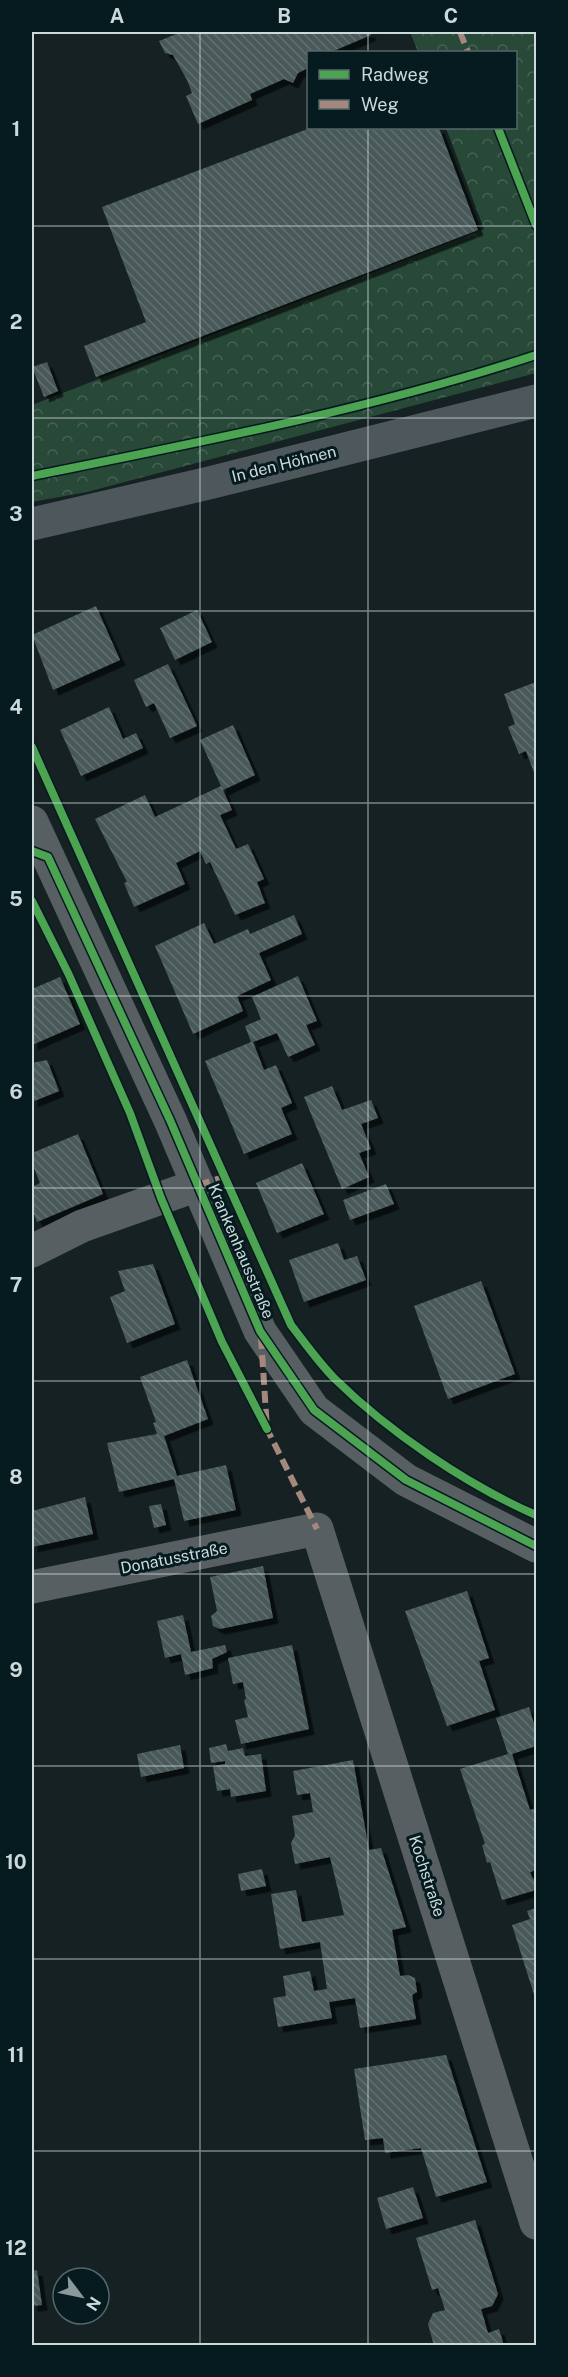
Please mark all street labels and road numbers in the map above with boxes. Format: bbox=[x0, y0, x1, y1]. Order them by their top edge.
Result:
street label: In den Höhnen bbox=[230, 442, 338, 486]
street label: Krankenhausstraße bbox=[204, 1181, 278, 1321]
street label: Donatusstraße bbox=[119, 1538, 229, 1578]
street label: Kochstraße bbox=[405, 1833, 449, 1919]

